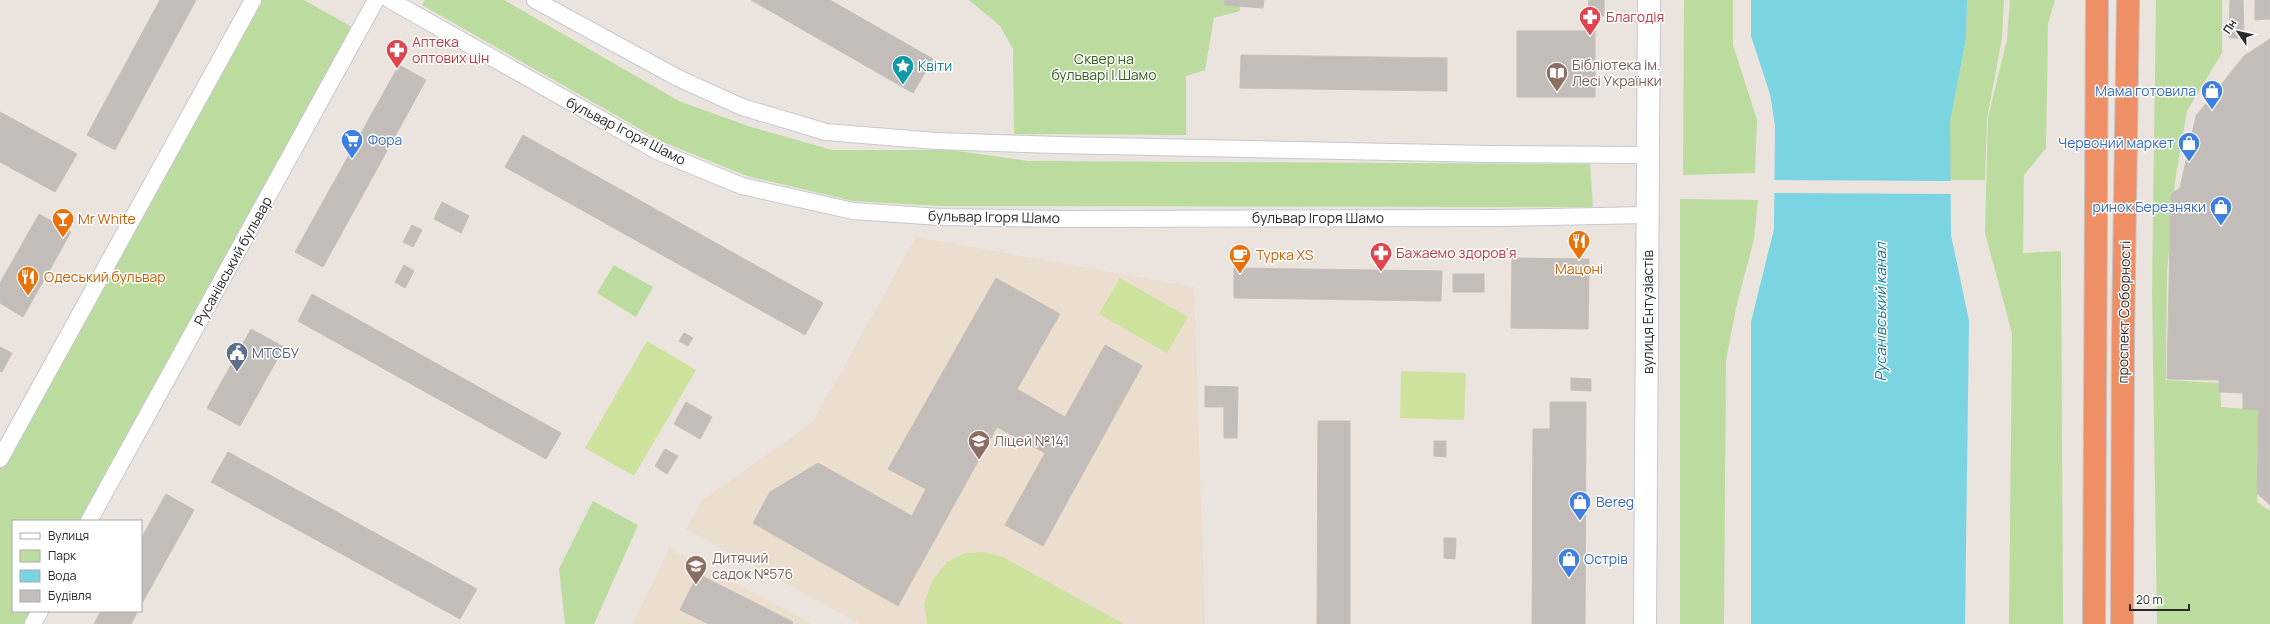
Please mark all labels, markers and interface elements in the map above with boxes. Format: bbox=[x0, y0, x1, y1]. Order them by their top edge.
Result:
pharmacy icon: Благодія bbox=[1577, 4, 1603, 37]
place label: Благодія bbox=[1606, 7, 1664, 26]
north arrow bbox=[2218, 12, 2258, 52]
text: Пн bbox=[2219, 16, 2240, 36]
place label: Аптека оптових цін bbox=[412, 32, 489, 67]
pharmacy icon: Аптека оптових цін bbox=[384, 37, 410, 70]
park label: Сквер на бульварі І.Шамо bbox=[1051, 49, 1157, 84]
place icon: Квіти bbox=[890, 53, 916, 86]
place label: Бібліотека ім. Лесі Українки bbox=[1572, 55, 1662, 90]
place label: Квіти bbox=[918, 56, 952, 75]
library icon: Бібліотека ім. Лесі Українки bbox=[1544, 60, 1570, 93]
shop icon: Мама готовила bbox=[2199, 78, 2225, 111]
place label: Мама готовила bbox=[2095, 81, 2196, 100]
street label: бульвар Ігоря Шамо bbox=[563, 92, 689, 169]
supermarket icon: Фора bbox=[339, 127, 365, 160]
place label: Фора bbox=[368, 130, 402, 149]
shop icon: Червоний маркет bbox=[2176, 130, 2202, 163]
place label: Червоний маркет bbox=[2058, 133, 2174, 152]
street label: Русанівський бульвар bbox=[189, 193, 276, 329]
shop icon: ринок Березняки bbox=[2208, 194, 2234, 227]
place label: ринок Березняки bbox=[2093, 197, 2206, 216]
bar icon: Mr White bbox=[50, 206, 76, 239]
street label: бульвар Ігоря Шамо bbox=[928, 206, 1060, 227]
street label: бульвар Ігоря Шамо bbox=[1252, 208, 1384, 227]
place label: Mr White bbox=[78, 209, 136, 228]
restaurant icon: Мацоні bbox=[1566, 228, 1592, 261]
pharmacy icon: Бажаемо здоров'я bbox=[1368, 240, 1394, 273]
street label: проспект Соборності bbox=[2113, 240, 2134, 384]
water label: Русанівський канал bbox=[1870, 241, 1891, 382]
cafe icon: Турка XS bbox=[1227, 242, 1253, 275]
place label: Бажаемо здоров'я bbox=[1396, 243, 1516, 262]
place label: Турка XS bbox=[1256, 245, 1314, 264]
street label: вулиця Ентузіастів bbox=[1638, 249, 1657, 374]
place label: Мацоні bbox=[1555, 259, 1603, 278]
restaurant icon: Одеський бульвар bbox=[15, 264, 41, 297]
place label: Одеський бульвар bbox=[44, 267, 165, 286]
public building icon: МТСБУ bbox=[224, 340, 250, 373]
place label: МТСБУ bbox=[252, 343, 300, 362]
school or university icon: Ліцей №141 bbox=[966, 428, 992, 461]
place label: Ліцей №141 bbox=[994, 431, 1069, 450]
shop icon: Bereg bbox=[1567, 489, 1593, 522]
place label: Bereg bbox=[1596, 492, 1634, 511]
legend bbox=[12, 520, 142, 612]
text: Вулиця bbox=[48, 527, 89, 544]
shop icon: Острів bbox=[1556, 546, 1582, 579]
text: Парк bbox=[48, 547, 77, 564]
place label: Дитячий садок №576 bbox=[712, 548, 793, 583]
place label: Острів bbox=[1584, 549, 1628, 568]
school or university icon: Дитячий садок №576 bbox=[683, 553, 709, 586]
text: Вода bbox=[48, 567, 76, 584]
scale bar bbox=[2130, 586, 2189, 612]
text: Будівля bbox=[48, 587, 91, 604]
text: 20 m bbox=[2136, 591, 2163, 608]

